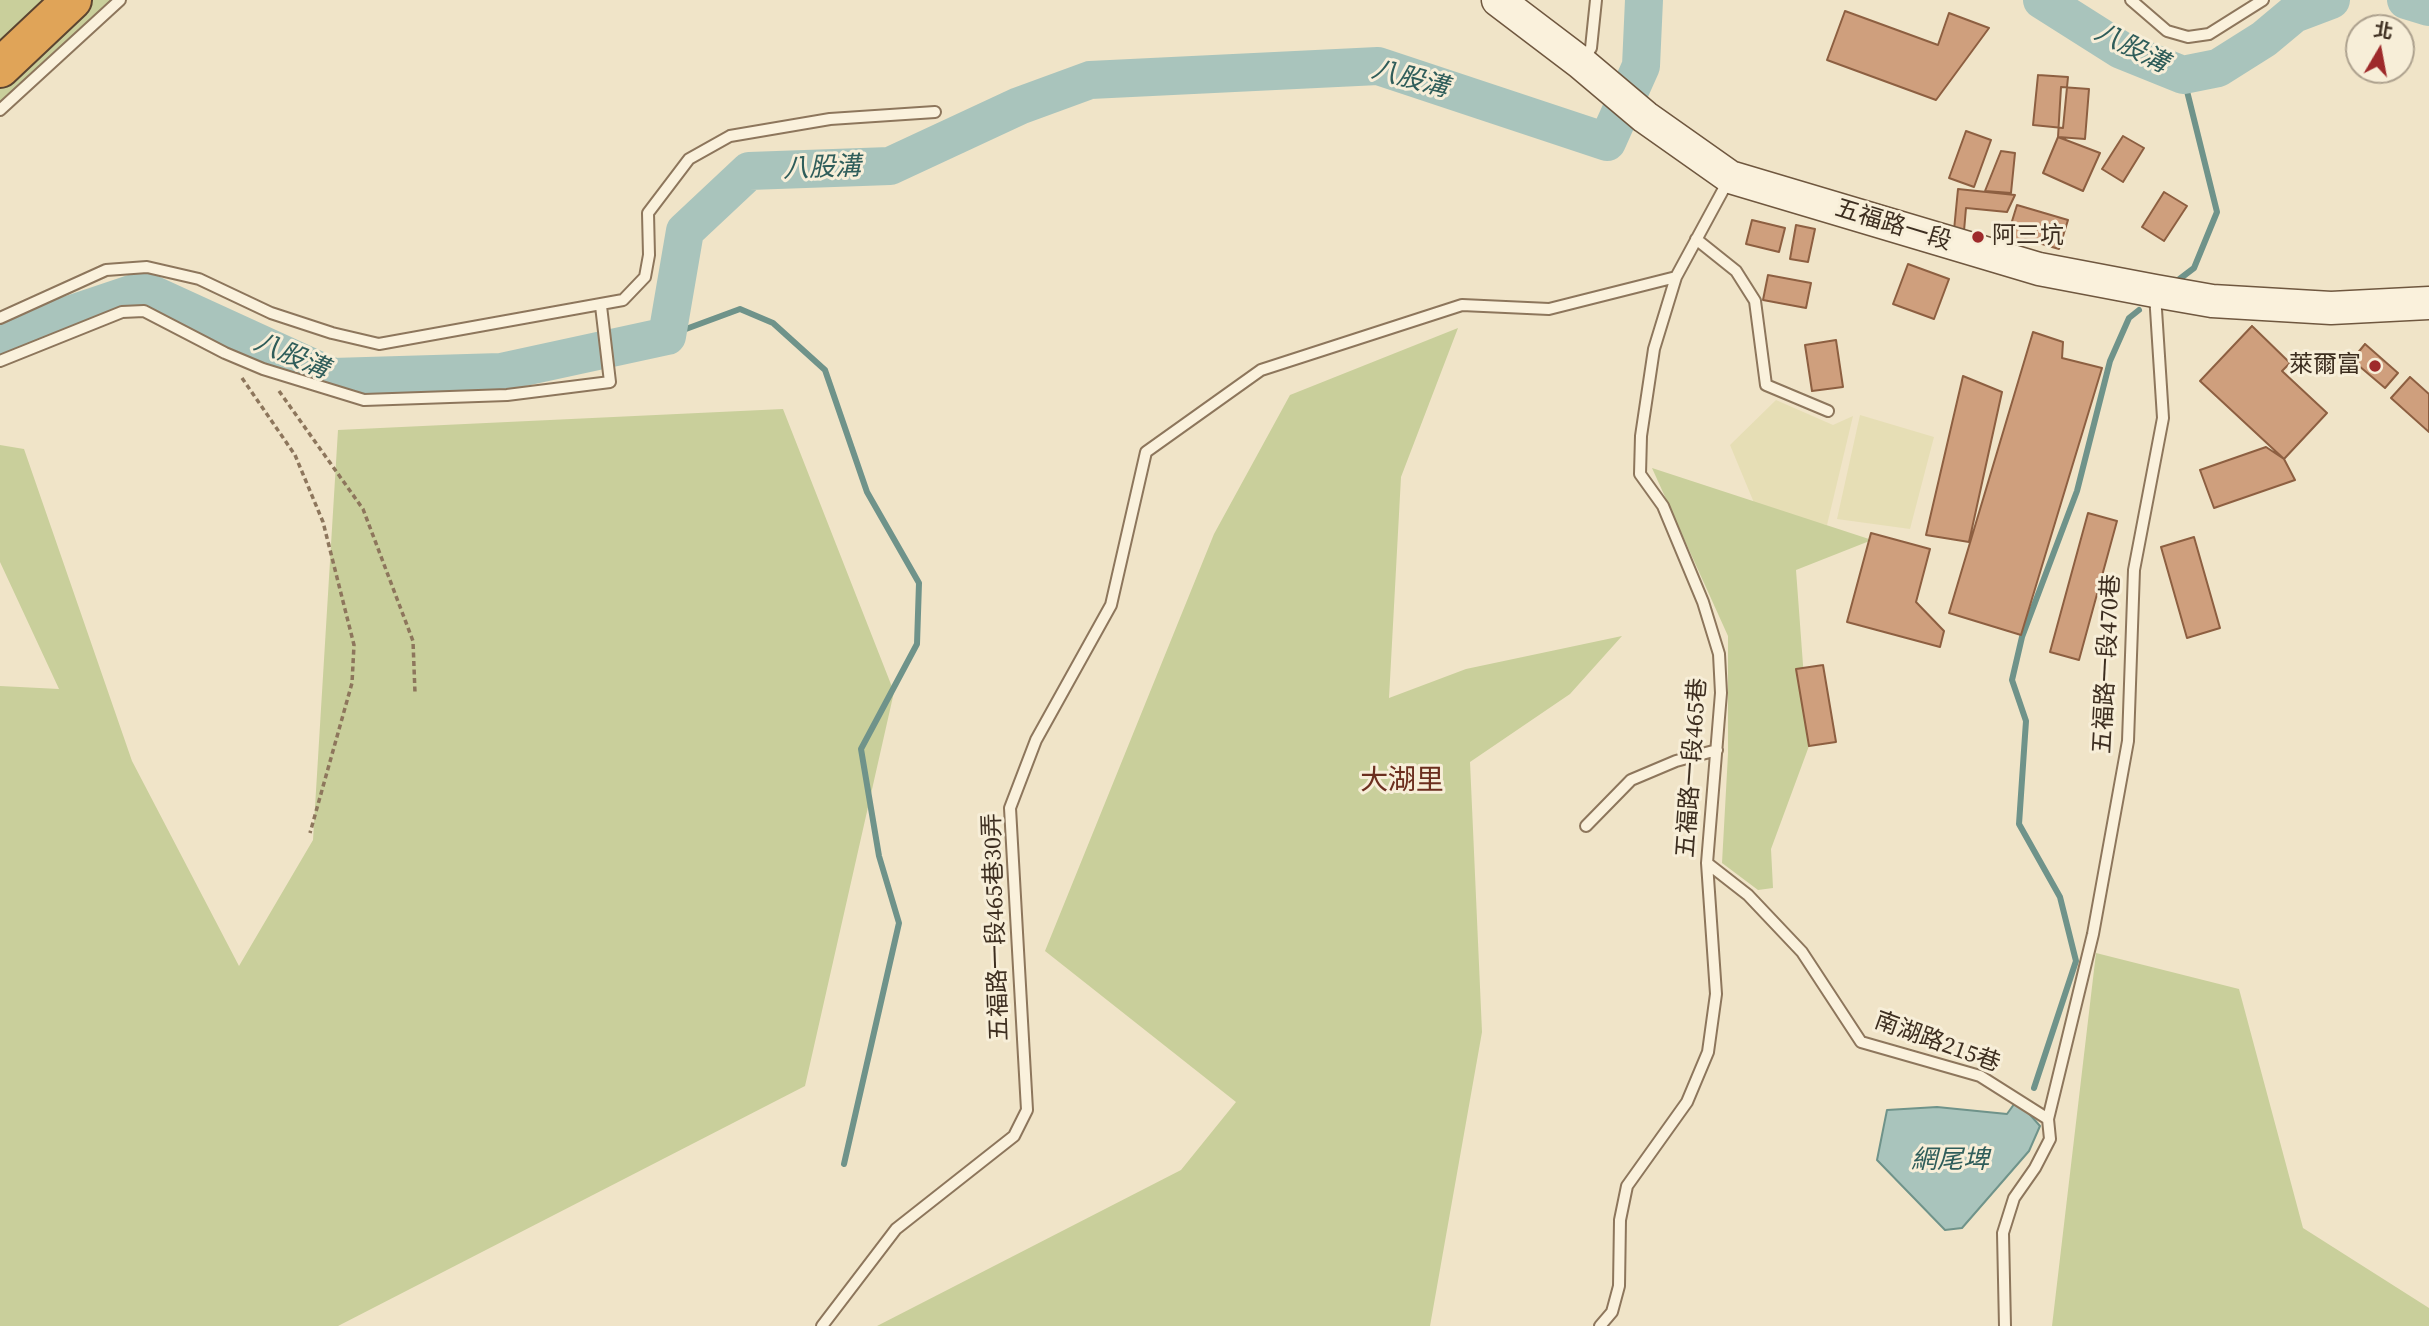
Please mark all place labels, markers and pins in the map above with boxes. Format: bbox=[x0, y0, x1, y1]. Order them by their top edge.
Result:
place label: 阿三坑 bbox=[1992, 223, 2064, 251]
marker: 阿三坑 bbox=[1970, 229, 1986, 245]
place label: 萊爾富 bbox=[2289, 352, 2361, 380]
marker: 萊爾富 bbox=[2367, 358, 2383, 374]

